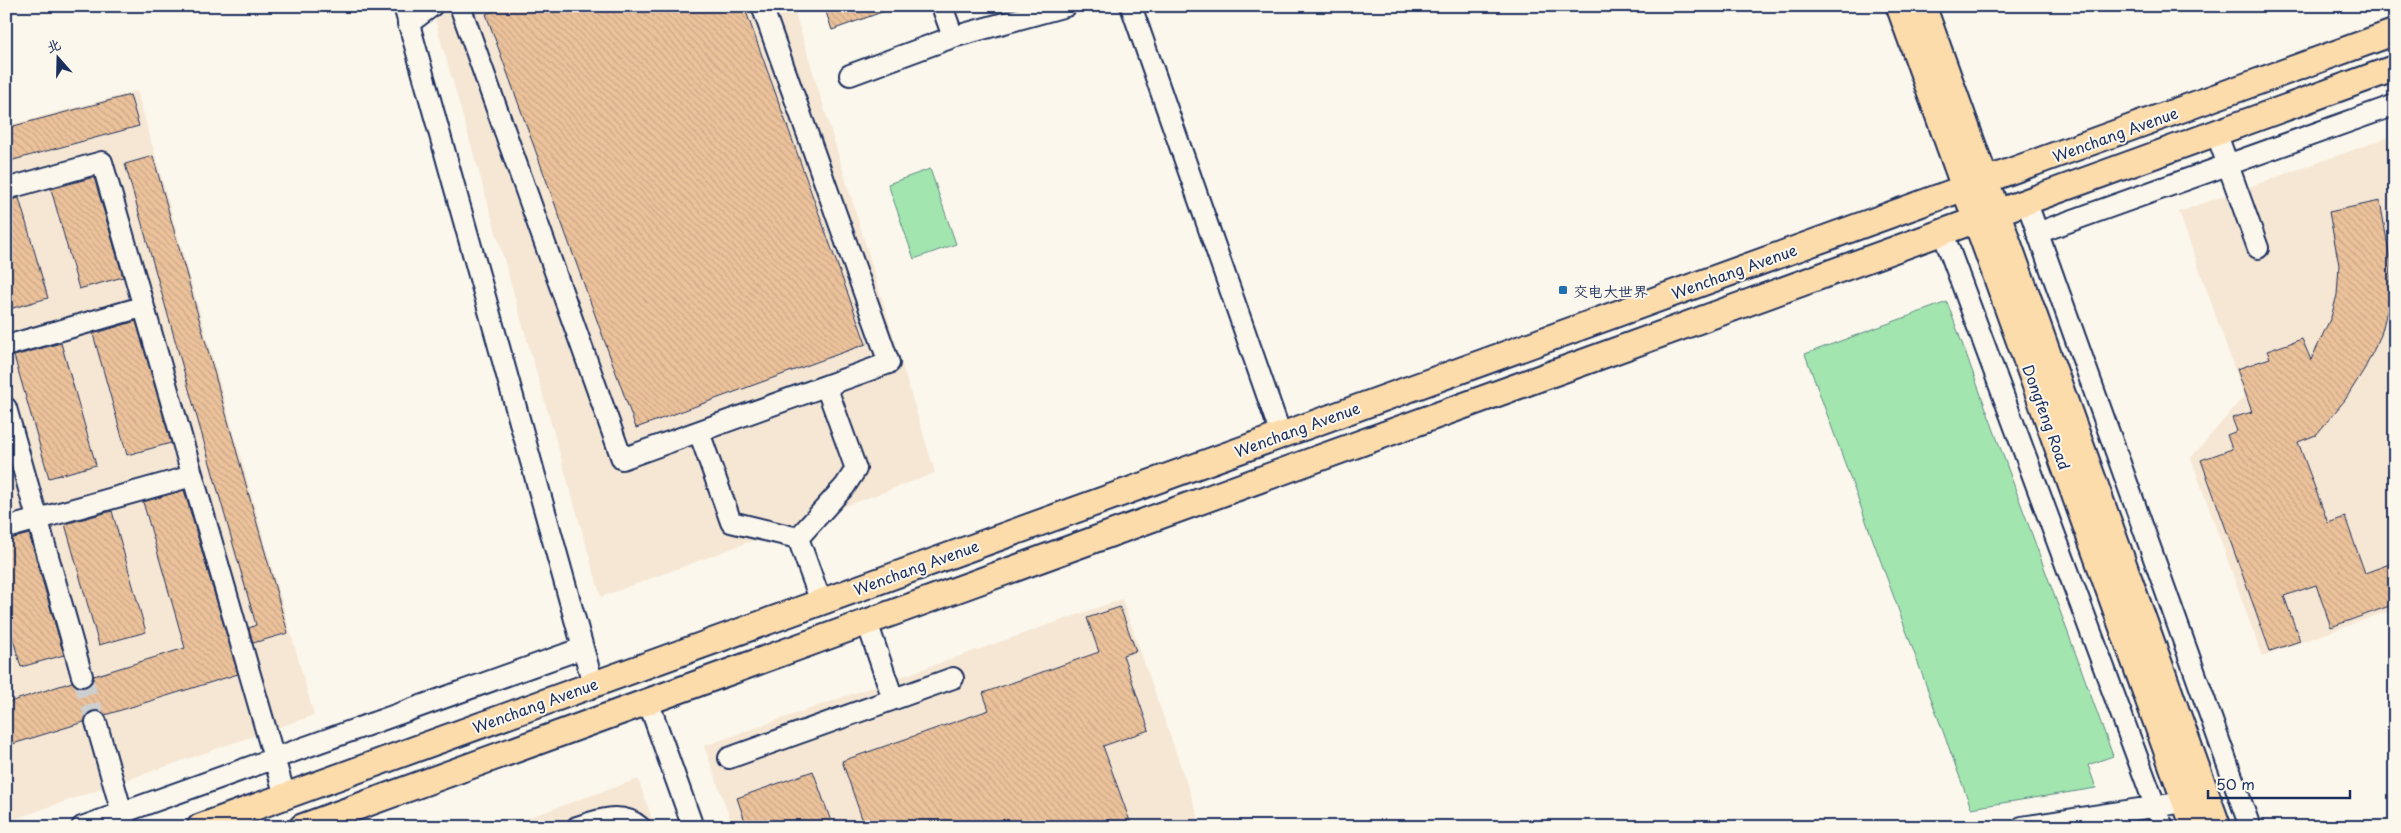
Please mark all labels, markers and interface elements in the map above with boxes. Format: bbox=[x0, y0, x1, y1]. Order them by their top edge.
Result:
north arrow bbox=[32, 32, 82, 82]
text: 北 bbox=[43, 33, 64, 58]
street label: Wenchang Avenue bbox=[2049, 101, 2181, 167]
street label: Wenchang Avenue bbox=[1668, 238, 1800, 304]
place label: 交电大世界 bbox=[1573, 279, 1648, 302]
marker: 交电大世界 bbox=[1557, 284, 1569, 296]
street label: Dongfeng Road bbox=[2017, 361, 2077, 473]
street label: Wenchang Avenue bbox=[1231, 396, 1363, 462]
street label: Wenchang Avenue bbox=[850, 534, 982, 600]
street label: Wenchang Avenue bbox=[469, 672, 601, 738]
scale bar bbox=[2208, 768, 2351, 800]
text: 50 m bbox=[2216, 772, 2255, 795]

